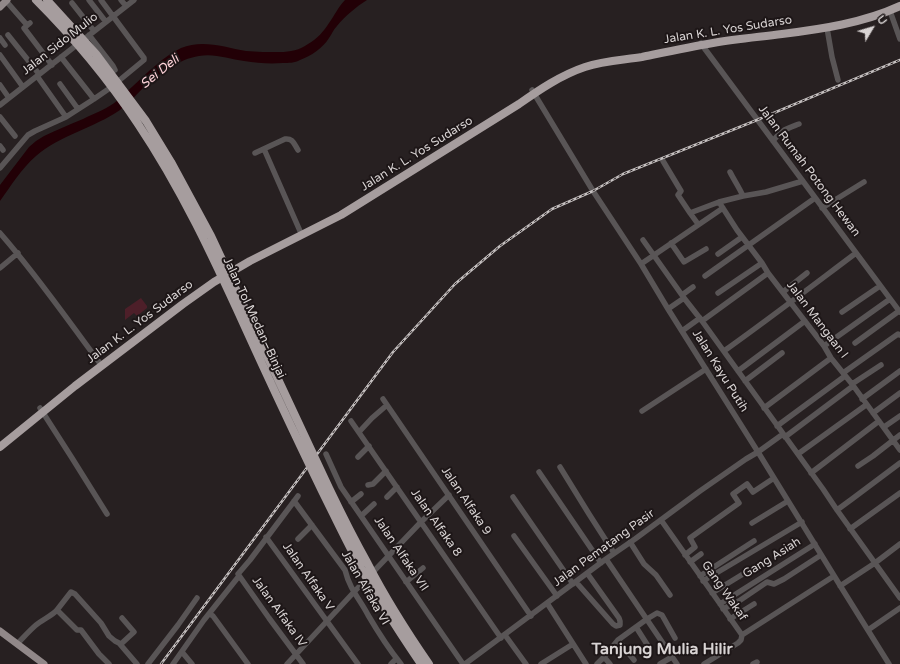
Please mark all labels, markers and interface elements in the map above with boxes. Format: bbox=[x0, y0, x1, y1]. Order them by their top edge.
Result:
north arrow bbox=[852, 8, 892, 48]
street label: Jalan Sido Mulio bbox=[19, 10, 101, 78]
street label: Jalan K. L. Yos Sudarso bbox=[663, 13, 793, 47]
text: U bbox=[874, 13, 890, 28]
water label: Sei Deli bbox=[137, 52, 183, 92]
street label: Jalan Rumah Potong Hewan bbox=[755, 103, 863, 239]
street label: Jalan K. L. Yos Sudarso bbox=[358, 114, 476, 194]
street label: Jalan Tol Medan–Binjai bbox=[220, 255, 288, 381]
street label: Jalan K. L. Yos Sudarso bbox=[84, 277, 196, 367]
street label: Jalan Mangaan I bbox=[783, 279, 851, 361]
street label: Jalan Kayu Putih bbox=[689, 327, 751, 415]
street label: Jalan Alfaka 9 bbox=[438, 464, 494, 538]
street label: Jalan Alfaka 8 bbox=[407, 486, 465, 560]
street label: Jalan Pematang Pasir bbox=[550, 506, 658, 590]
street label: Jalan Alfaka VII bbox=[371, 514, 431, 594]
street label: Gang Asiah bbox=[740, 535, 804, 581]
street label: Jalan Alfaka V bbox=[279, 540, 337, 614]
street label: Jalan Alfaka VI bbox=[338, 548, 392, 628]
street label: Gang Wakaf bbox=[698, 558, 750, 624]
street label: Jalan Alfaka IV bbox=[249, 574, 309, 650]
district label: Tanjung Mulia Hilir bbox=[591, 640, 733, 660]

